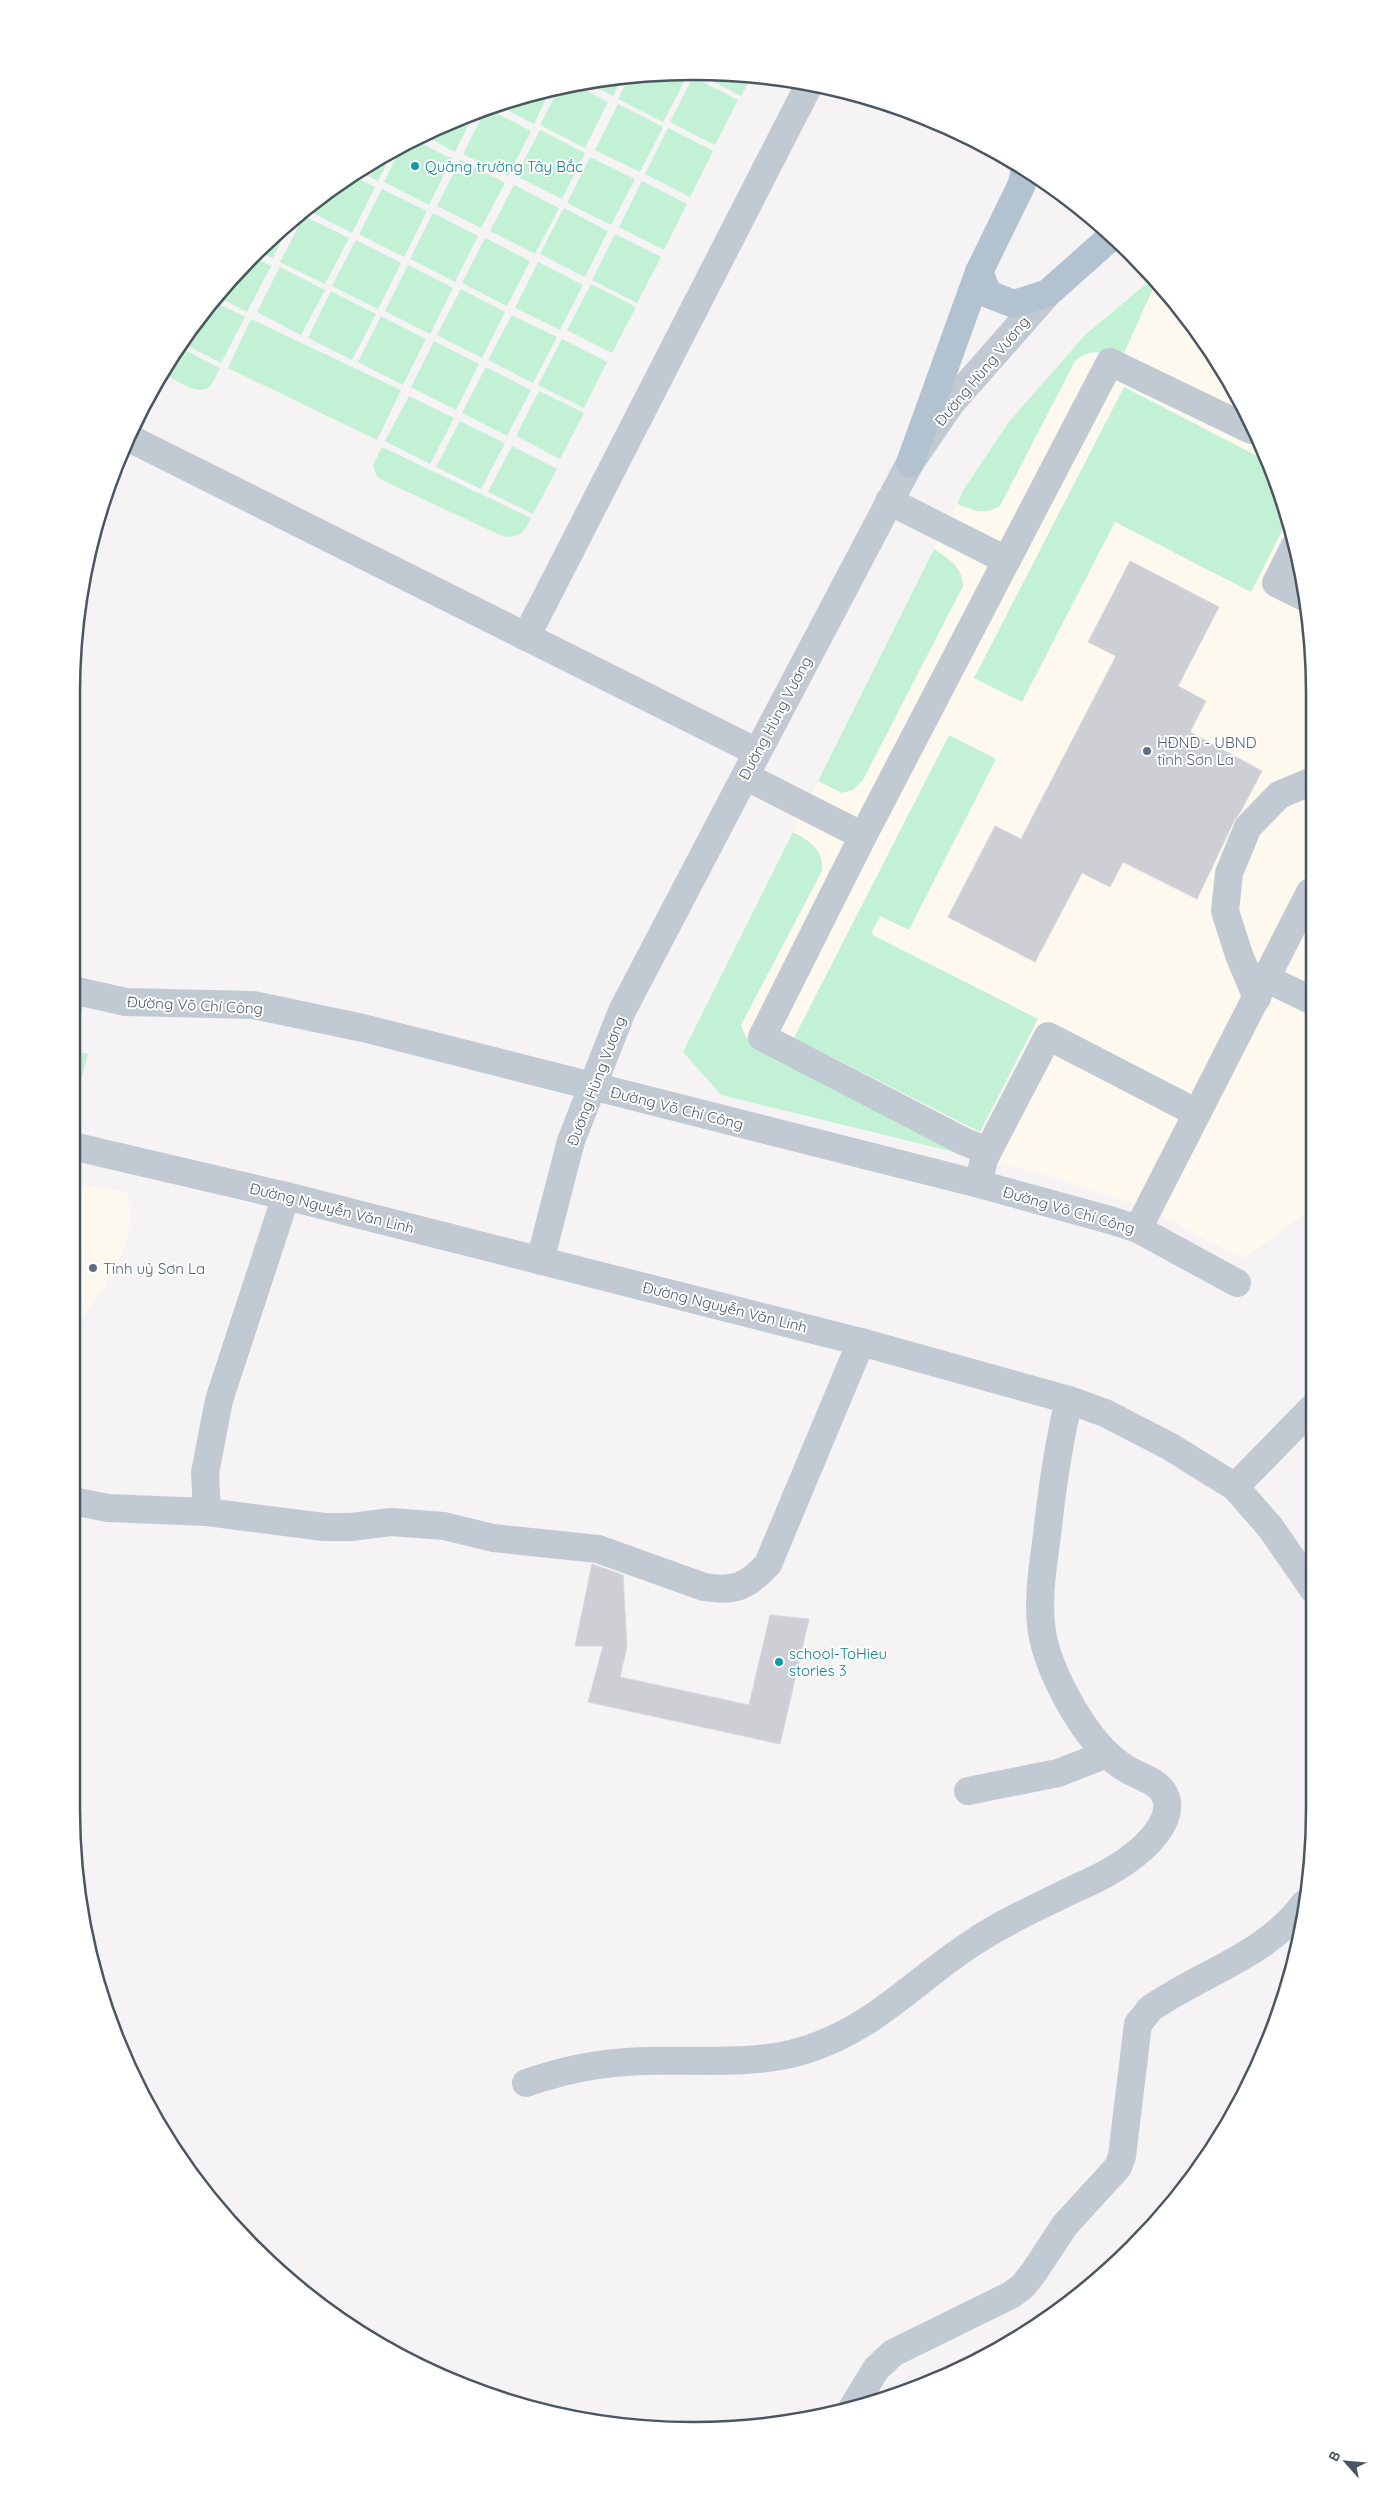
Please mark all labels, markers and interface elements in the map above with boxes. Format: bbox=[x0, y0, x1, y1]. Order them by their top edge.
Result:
place label: Quảng trường Tây Bắc bbox=[425, 157, 583, 176]
marker: Quảng trường Tây Bắc bbox=[409, 160, 421, 172]
street label: Đường Hùng Vương bbox=[931, 312, 1033, 430]
street label: Đường Hùng Vương bbox=[734, 653, 816, 783]
place label: HĐND - UBND tỉnh Sơn La bbox=[1157, 733, 1257, 769]
marker: HĐND - UBND tỉnh Sơn La bbox=[1141, 745, 1153, 757]
street label: Đường Võ Chí Công bbox=[127, 992, 263, 1018]
street label: Đường Hùng Vương bbox=[563, 1013, 629, 1149]
street label: Đường Võ Chí Công bbox=[609, 1082, 745, 1134]
street label: Đường Nguyễn Văn Linh bbox=[248, 1178, 416, 1238]
street label: Đường Võ Chí Công bbox=[1001, 1182, 1137, 1238]
place label: Tỉnh uỷ Sơn La bbox=[103, 1259, 205, 1278]
marker: Tỉnh uỷ Sơn La bbox=[87, 1262, 99, 1274]
street label: Đường Nguyễn Văn Linh bbox=[641, 1277, 809, 1337]
place label: school-ToHieu stories 3 bbox=[789, 1644, 887, 1680]
marker: school-ToHieu stories 3 bbox=[773, 1656, 785, 1668]
north arrow bbox=[1321, 2437, 1371, 2487]
text: B bbox=[1324, 2448, 1345, 2464]

